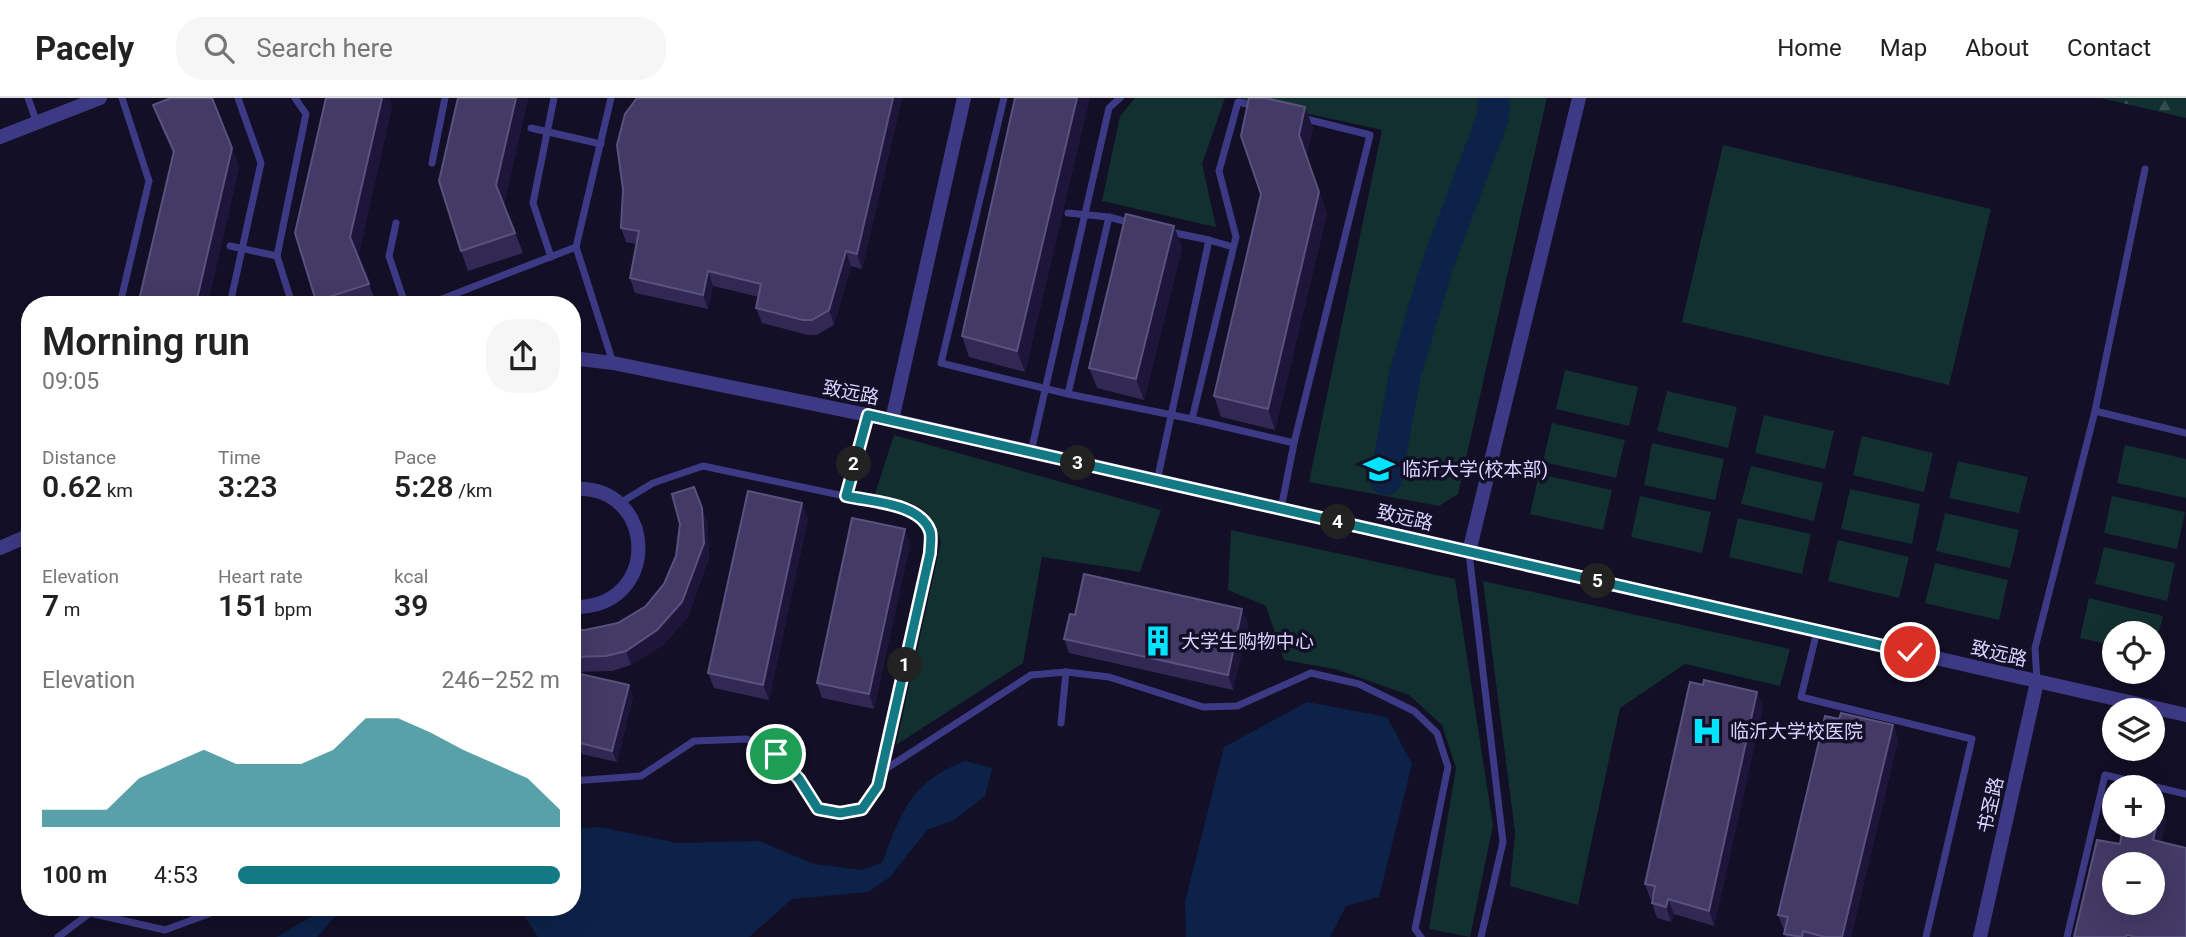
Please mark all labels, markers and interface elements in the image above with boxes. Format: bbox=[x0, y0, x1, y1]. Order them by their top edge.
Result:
search box bbox=[176, 17, 666, 80]
text: Pacely bbox=[35, 29, 134, 68]
icon: search bbox=[200, 29, 238, 67]
text: Search here bbox=[256, 33, 393, 63]
text: Home bbox=[1777, 34, 1842, 62]
text: Map bbox=[1880, 34, 1927, 62]
text: About bbox=[1965, 34, 2029, 62]
text: Contact bbox=[2067, 34, 2151, 62]
button: share bbox=[486, 319, 560, 393]
text: Morning run bbox=[42, 320, 250, 364]
text: 09:05 bbox=[42, 368, 99, 395]
street label: 致远路 bbox=[821, 376, 881, 409]
text: Distance bbox=[42, 446, 116, 469]
text: Time bbox=[218, 446, 261, 469]
text: Pace bbox=[394, 446, 436, 469]
pin: 2 bbox=[836, 446, 872, 482]
pin: 3 bbox=[1060, 446, 1096, 480]
text: 3 bbox=[1072, 451, 1083, 474]
text: 2 bbox=[848, 452, 859, 475]
school or university icon: 临沂大学(校本部) bbox=[1362, 452, 1396, 486]
place label: 临沂大学(校本部) bbox=[1402, 458, 1548, 481]
text: 0.62 bbox=[42, 469, 102, 504]
text: 3:23 bbox=[218, 469, 278, 504]
text: 5:28 bbox=[394, 469, 454, 504]
text: km bbox=[102, 479, 133, 502]
text: /km bbox=[454, 479, 492, 502]
street label: 致远路 bbox=[1375, 500, 1435, 535]
pin: 4 bbox=[1320, 504, 1356, 540]
text: 4 bbox=[1332, 510, 1343, 533]
pin: 5 bbox=[1580, 564, 1616, 598]
text: Elevation bbox=[42, 565, 119, 588]
text: Heart rate bbox=[218, 565, 303, 588]
text: kcal bbox=[394, 565, 428, 588]
text: 5 bbox=[1592, 569, 1603, 592]
text: 7 bbox=[42, 588, 59, 623]
text: 151 bbox=[218, 588, 269, 623]
text: 39 bbox=[394, 588, 428, 623]
text: m bbox=[59, 598, 81, 621]
text: bpm bbox=[269, 598, 312, 621]
map controls bbox=[2102, 621, 2165, 915]
button: locate bbox=[2102, 621, 2165, 684]
pin bbox=[1880, 622, 1940, 682]
building icon: 大学生购物中心 bbox=[1141, 624, 1175, 658]
place label: 大学生购物中心 bbox=[1181, 630, 1314, 653]
icon: check bbox=[1891, 633, 1929, 671]
street label: 致远路 bbox=[1969, 636, 2029, 671]
pin: 1 bbox=[888, 648, 922, 682]
text: 1 bbox=[899, 653, 910, 676]
text: Elevation bbox=[42, 667, 135, 694]
text: 246–252 m bbox=[441, 667, 560, 694]
button: layers bbox=[2102, 698, 2165, 761]
hospital icon: 临沂大学校医院 bbox=[1690, 714, 1724, 748]
place label: 临沂大学校医院 bbox=[1730, 720, 1863, 743]
pin bbox=[746, 724, 806, 784]
icon: arrive bbox=[757, 735, 795, 773]
street label: 书圣路 bbox=[1973, 775, 2008, 835]
button: + bbox=[2102, 775, 2165, 838]
button: − bbox=[2102, 852, 2165, 915]
text: 100 m bbox=[42, 862, 107, 889]
text: 4:53 bbox=[154, 862, 198, 889]

